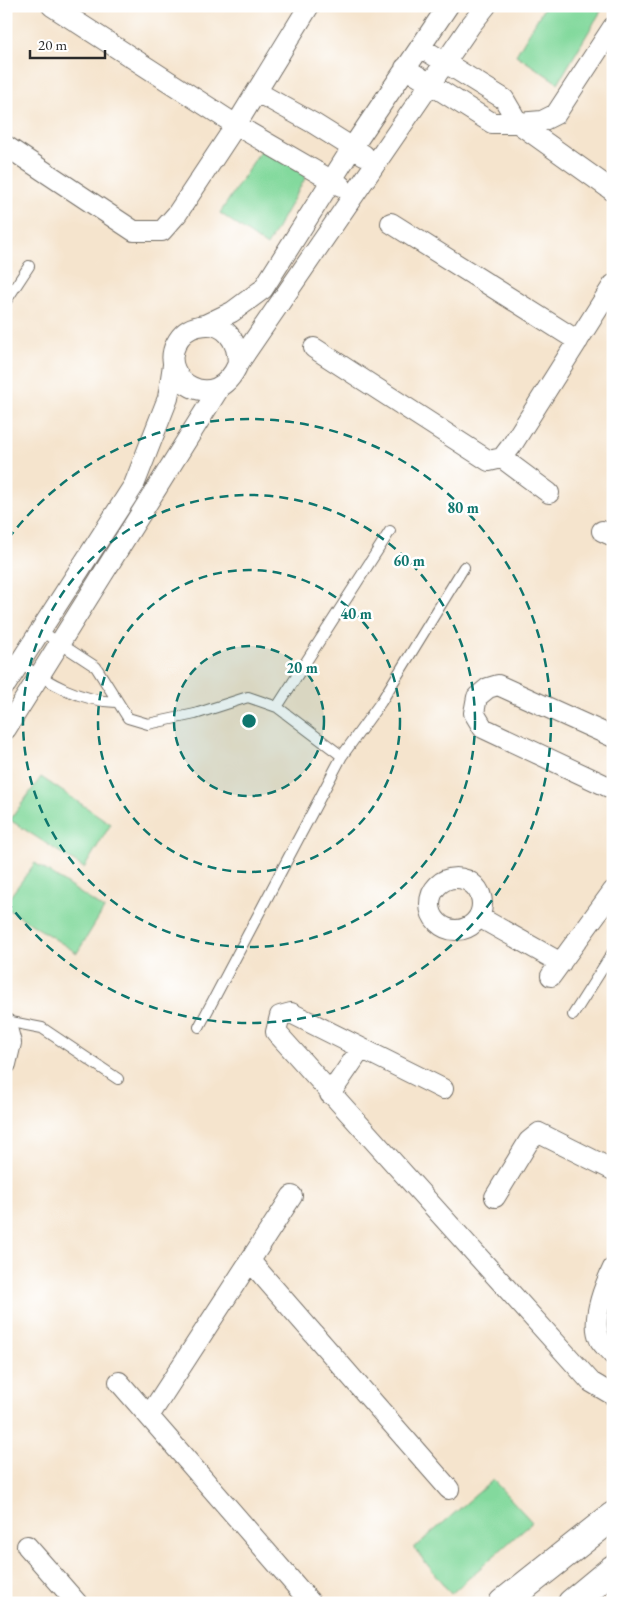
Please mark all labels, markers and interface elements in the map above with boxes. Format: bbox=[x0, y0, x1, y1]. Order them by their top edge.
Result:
scale bar bbox=[30, 28, 105, 60]
text: 20 m bbox=[38, 35, 67, 54]
text: 80 m bbox=[447, 498, 479, 517]
text: 60 m bbox=[393, 551, 425, 570]
text: 40 m bbox=[340, 604, 372, 623]
text: 20 m bbox=[286, 658, 318, 677]
centre of rings bbox=[240, 712, 258, 730]

